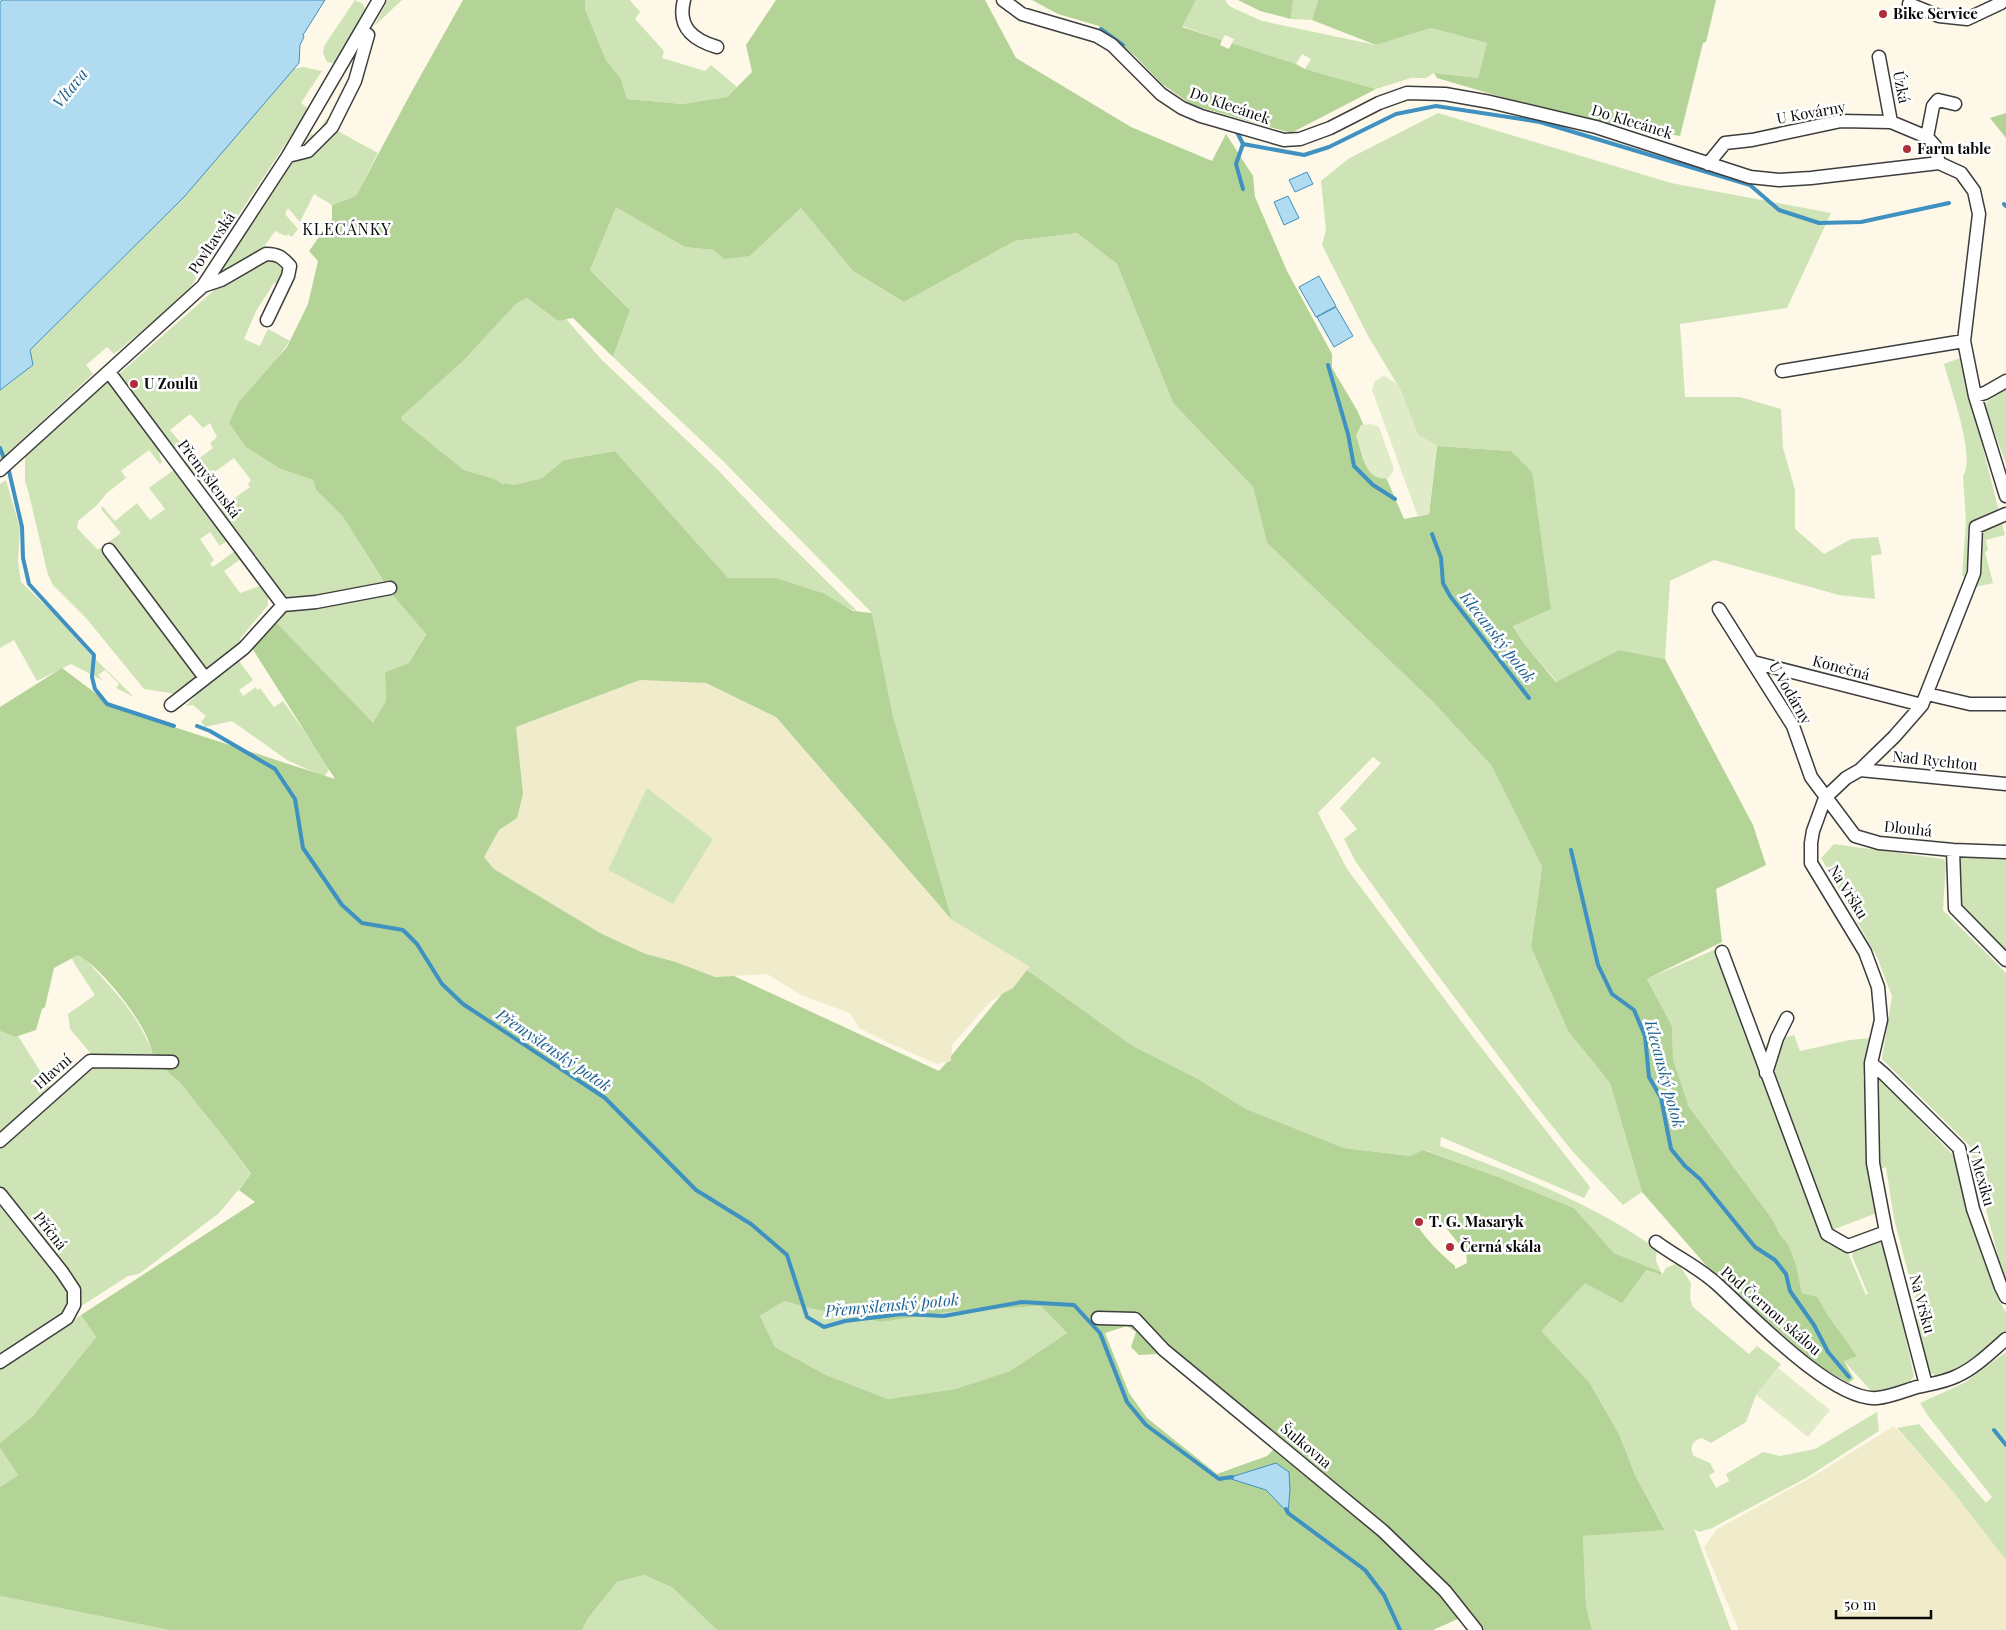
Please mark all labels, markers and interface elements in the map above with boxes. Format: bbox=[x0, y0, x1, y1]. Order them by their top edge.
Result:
place label: Bike Service bbox=[1893, 3, 1978, 23]
marker: Bike Service bbox=[1877, 8, 1889, 20]
water label: Vltava bbox=[47, 64, 92, 112]
street label: Úzká bbox=[1889, 69, 1915, 105]
street label: Do Klecánek bbox=[1187, 82, 1274, 128]
street label: U Kovárny bbox=[1775, 96, 1847, 128]
street label: Do Klecánek bbox=[1589, 99, 1676, 143]
place label: Farm table bbox=[1917, 138, 1991, 158]
marker: Farm table bbox=[1901, 143, 1913, 155]
street label: Povltavská bbox=[183, 207, 239, 277]
district label: KLECÁNKY bbox=[302, 218, 392, 239]
place label: U Zoulů bbox=[144, 373, 198, 393]
marker: U Zoulů bbox=[128, 378, 140, 390]
street label: Přemyšlenská bbox=[174, 435, 246, 522]
water label: Klecanský potok bbox=[1455, 586, 1541, 687]
street label: Konečná bbox=[1811, 650, 1873, 684]
street label: U Vodárny bbox=[1765, 657, 1817, 728]
street label: Nad Rychtou bbox=[1892, 746, 1979, 774]
street label: Dlouhá bbox=[1883, 816, 1934, 841]
street label: Na Vršku bbox=[1824, 861, 1873, 923]
water label: Přemyšlenský potok bbox=[492, 1003, 616, 1096]
water label: Klecanský potok bbox=[1641, 1017, 1690, 1130]
street label: Hlavní bbox=[29, 1049, 76, 1093]
street label: V Mexiku bbox=[1964, 1142, 2000, 1209]
street label: Příčná bbox=[29, 1207, 72, 1254]
place label: T. G. Masaryk bbox=[1429, 1211, 1524, 1231]
marker: T. G. Masaryk bbox=[1413, 1216, 1425, 1228]
place label: Černá skála bbox=[1460, 1236, 1542, 1256]
marker: Černá skála bbox=[1444, 1241, 1456, 1253]
street label: Pod Černou skálou bbox=[1717, 1261, 1826, 1360]
street label: Na Vršku bbox=[1906, 1272, 1940, 1336]
water label: Přemyšlenský potok bbox=[823, 1288, 960, 1321]
street label: Šulkovna bbox=[1277, 1418, 1337, 1473]
scale bar bbox=[1836, 1588, 1931, 1620]
text: 50 m bbox=[1844, 1594, 1877, 1614]

